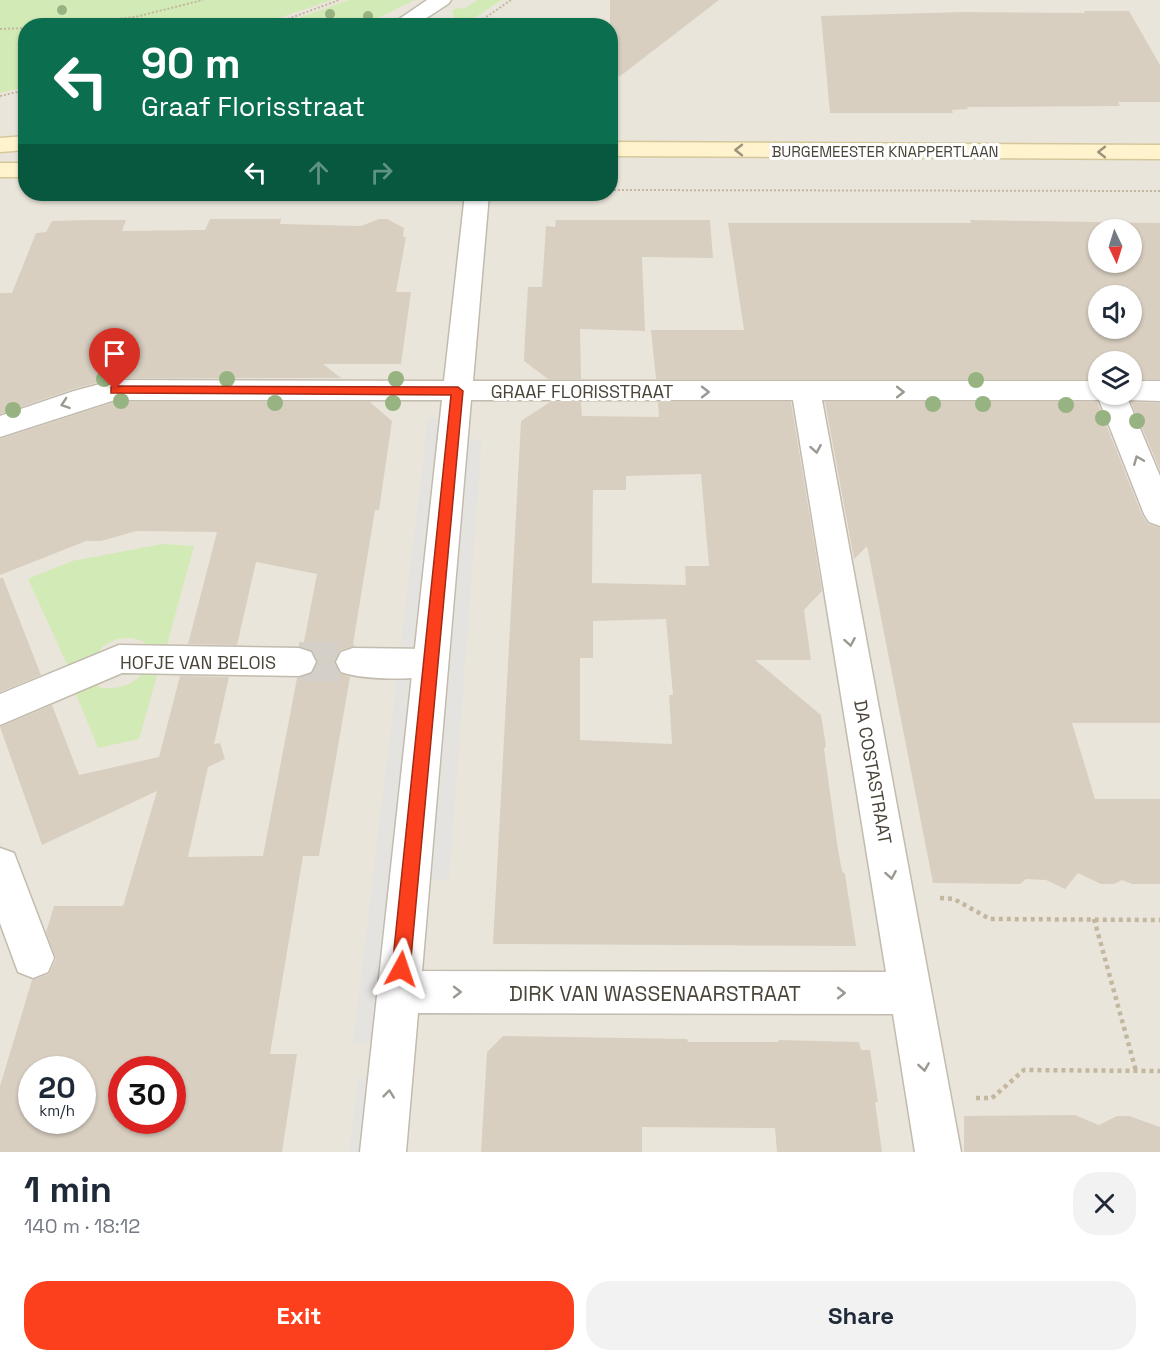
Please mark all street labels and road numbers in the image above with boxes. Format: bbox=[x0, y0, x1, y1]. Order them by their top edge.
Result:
street label: BURGEMEESTER KNAPPERTLAAN bbox=[771, 142, 999, 161]
street label: GRAAF FLORISSTRAAT bbox=[491, 380, 674, 403]
street label: HOFJE VAN BELOIS bbox=[120, 651, 276, 674]
street label: DA COSTASTRAAT bbox=[849, 698, 897, 847]
street label: DIRK VAN WASSENAARSTRAAT bbox=[509, 980, 801, 1007]

